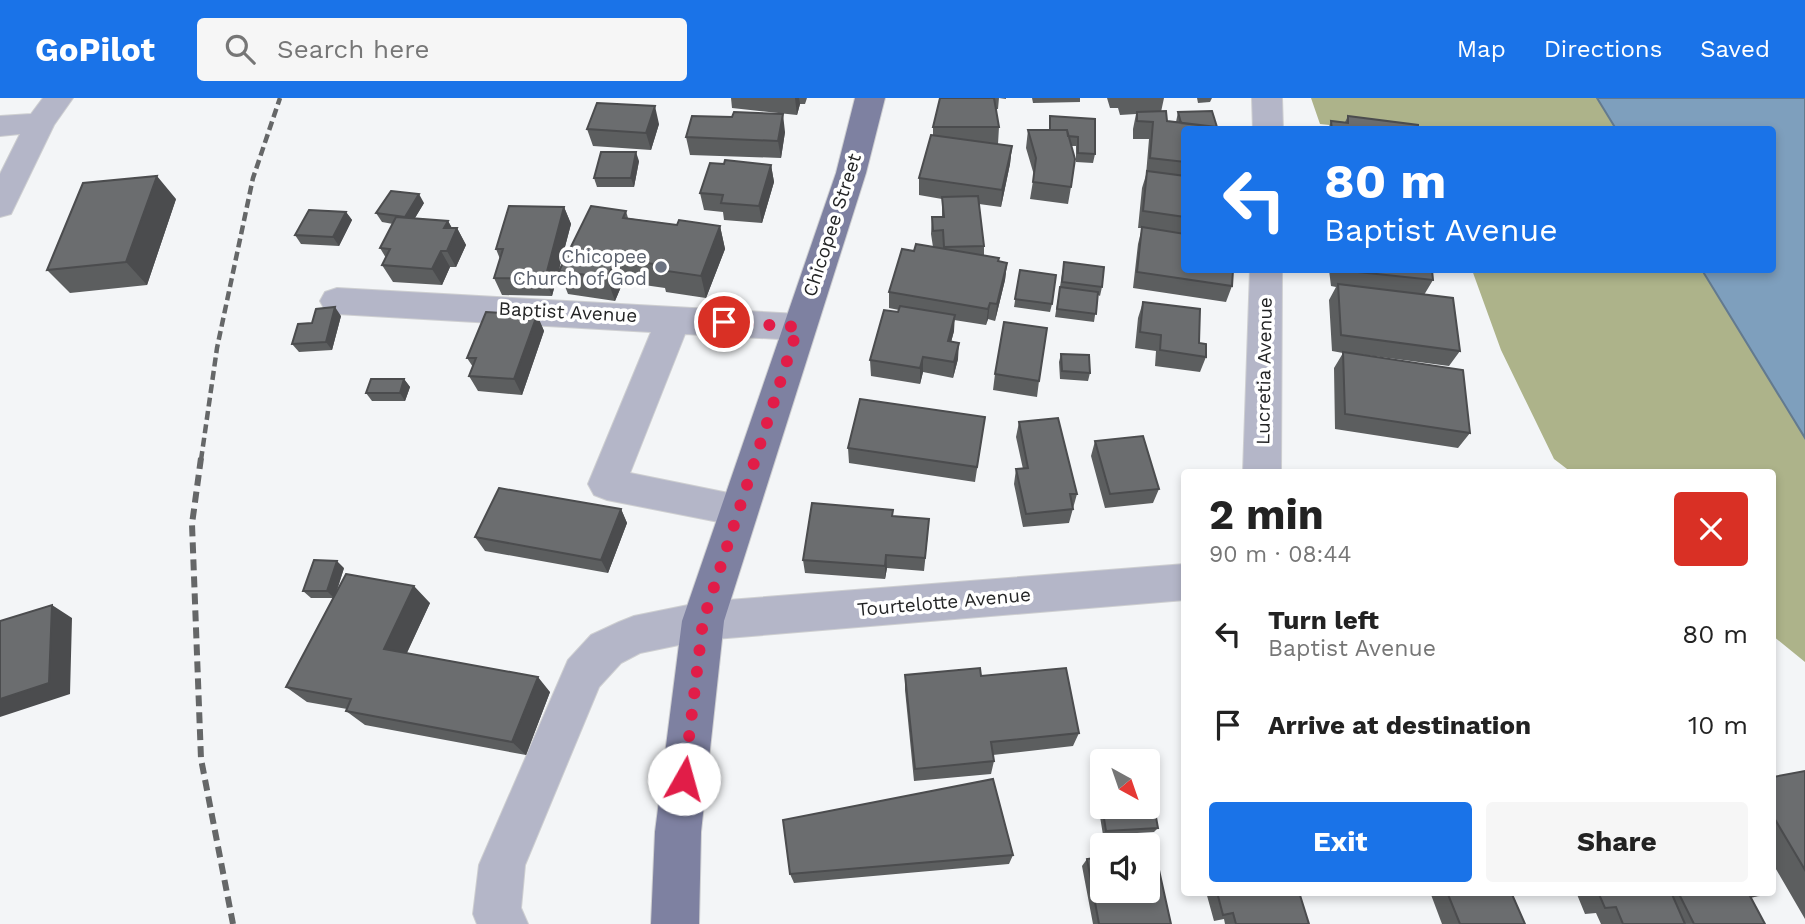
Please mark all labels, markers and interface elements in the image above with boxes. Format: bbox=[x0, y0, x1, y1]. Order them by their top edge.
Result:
search box bbox=[197, 18, 687, 81]
text: GoPilot bbox=[35, 30, 155, 69]
icon: search bbox=[221, 30, 259, 68]
text: Search here bbox=[277, 34, 429, 64]
text: Map bbox=[1457, 35, 1506, 63]
text: Directions bbox=[1544, 35, 1662, 63]
text: Saved bbox=[1700, 35, 1770, 63]
street label: Chicopee Street bbox=[798, 150, 866, 300]
text: 80 m bbox=[1324, 152, 1446, 210]
icon: left bbox=[1209, 154, 1300, 245]
text: Baptist Avenue bbox=[1324, 211, 1558, 249]
place label: Chicopee Church of God bbox=[513, 245, 647, 290]
marker: Chicopee Church of God bbox=[653, 259, 669, 275]
pin bbox=[694, 292, 754, 352]
street label: Baptist Avenue bbox=[498, 297, 638, 327]
street label: Lucretia Avenue bbox=[1251, 297, 1277, 445]
icon: arrive bbox=[705, 303, 743, 341]
text: 2 min bbox=[1209, 490, 1324, 539]
button: close bbox=[1674, 492, 1748, 566]
text: 90 m · 08:44 bbox=[1209, 541, 1352, 568]
street label: Tourtelotte Avenue bbox=[856, 583, 1032, 621]
text: Turn left bbox=[1268, 605, 1379, 635]
icon: left bbox=[1209, 615, 1247, 653]
text: 80 m bbox=[1682, 619, 1748, 649]
text: Baptist Avenue bbox=[1268, 635, 1436, 662]
icon: arrive bbox=[1209, 706, 1247, 744]
text: Arrive at destination bbox=[1268, 710, 1531, 740]
text: 10 m bbox=[1688, 710, 1748, 740]
position arrow bbox=[647, 742, 721, 816]
north arrow bbox=[1090, 749, 1160, 819]
map controls bbox=[1090, 749, 1160, 903]
button: Exit bbox=[1209, 802, 1472, 882]
button: Share bbox=[1486, 802, 1748, 882]
button: sound bbox=[1090, 833, 1160, 903]

